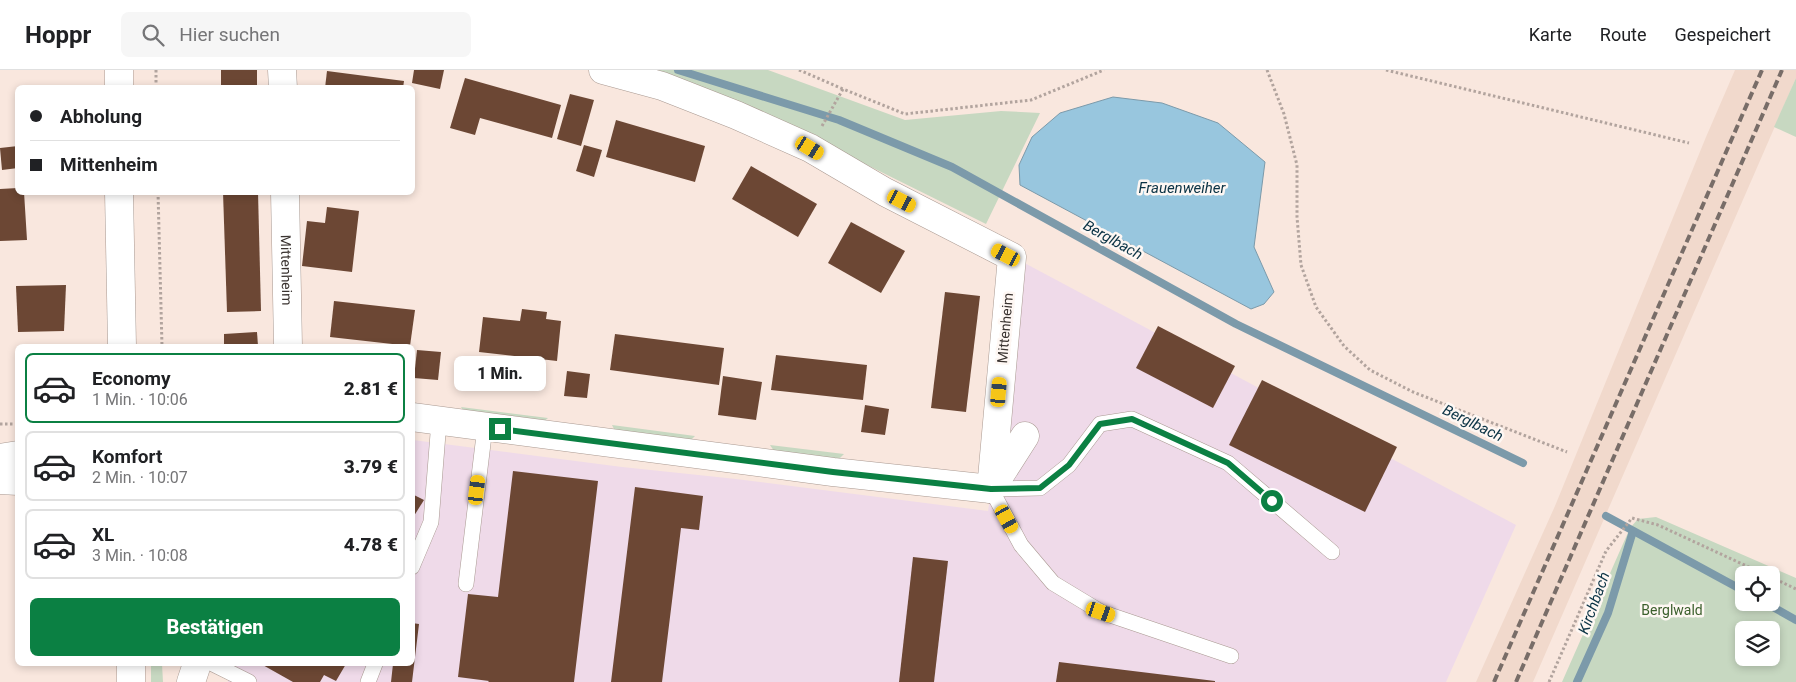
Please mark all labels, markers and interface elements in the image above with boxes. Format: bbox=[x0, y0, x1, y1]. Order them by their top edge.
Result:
search box bbox=[121, 12, 471, 57]
text: Hoppr bbox=[25, 21, 91, 49]
icon: search bbox=[139, 21, 167, 49]
text: Hier suchen bbox=[179, 23, 280, 46]
text: Karte bbox=[1529, 24, 1572, 45]
text: Route bbox=[1600, 24, 1647, 45]
text: Gespeichert bbox=[1675, 24, 1771, 45]
text: Abholung bbox=[60, 105, 142, 128]
car bbox=[793, 134, 826, 162]
text: Mittenheim bbox=[60, 153, 158, 176]
water label: Frauenweiher bbox=[1138, 179, 1227, 197]
car bbox=[885, 188, 918, 214]
water label: Berglbach bbox=[1080, 216, 1146, 264]
street label: Mittenheim bbox=[278, 234, 295, 306]
car bbox=[989, 242, 1022, 268]
street label: Mittenheim bbox=[994, 292, 1016, 364]
callout: 1 Min. bbox=[454, 356, 546, 392]
text: 1 Min. bbox=[477, 364, 523, 383]
icon: car bbox=[32, 366, 77, 411]
text: Economy bbox=[92, 367, 171, 390]
car bbox=[990, 376, 1007, 408]
text: 2.81 € bbox=[344, 377, 398, 400]
text: 1 Min. · 10:06 bbox=[92, 390, 188, 409]
water label: Berglbach bbox=[1440, 401, 1506, 445]
route end bbox=[489, 418, 511, 440]
icon: car bbox=[32, 444, 77, 489]
text: Komfort bbox=[92, 445, 162, 468]
text: 3.79 € bbox=[344, 455, 398, 478]
text: 2 Min. · 10:07 bbox=[92, 468, 188, 487]
car bbox=[467, 474, 486, 506]
route start bbox=[1261, 490, 1283, 512]
car bbox=[993, 502, 1020, 536]
icon: car bbox=[32, 522, 77, 567]
text: XL bbox=[92, 523, 114, 546]
text: 4.78 € bbox=[344, 533, 398, 556]
text: 3 Min. · 10:08 bbox=[92, 546, 188, 565]
map controls bbox=[1735, 566, 1780, 666]
button: locate bbox=[1735, 566, 1780, 611]
water label: Kirchbach bbox=[1574, 569, 1614, 637]
button: Bestätigen bbox=[30, 598, 400, 656]
car bbox=[1084, 600, 1117, 624]
park label: Berglwald bbox=[1641, 602, 1703, 618]
button: layers bbox=[1735, 621, 1780, 666]

